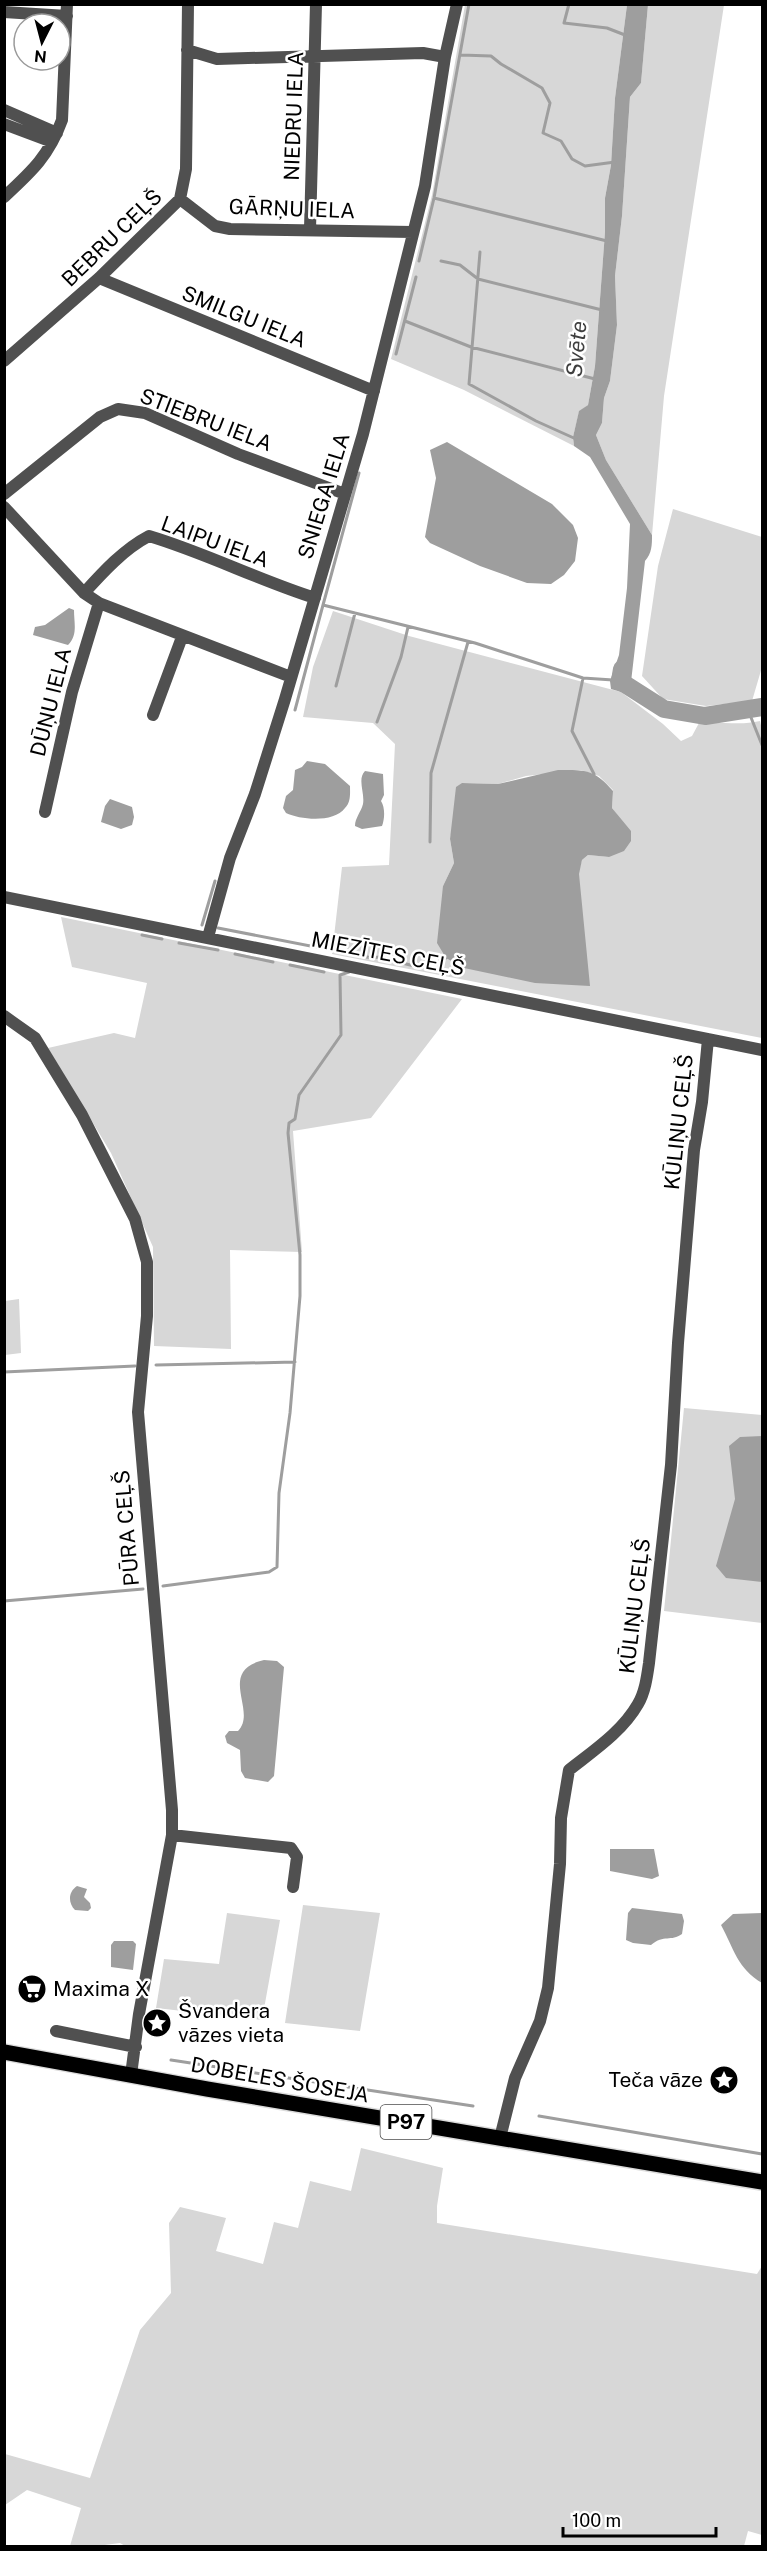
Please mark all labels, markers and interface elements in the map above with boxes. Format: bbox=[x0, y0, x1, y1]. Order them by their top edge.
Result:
north arrow bbox=[12, 12, 72, 72]
text: N bbox=[33, 46, 48, 67]
street label: NIEDRU IELA bbox=[279, 51, 308, 181]
street label: BEBRU CEĻŠ bbox=[56, 184, 167, 292]
street label: GĀRŅU IELA bbox=[228, 194, 356, 223]
street label: SMILGU IELA bbox=[178, 280, 310, 353]
water label: Svēte bbox=[561, 320, 591, 378]
street label: STIEBRU IELA bbox=[137, 383, 276, 456]
street label: SNIEGA IELA bbox=[292, 430, 355, 562]
street label: LAIPU IELA bbox=[158, 510, 273, 573]
street label: DŪŅU IELA bbox=[25, 645, 76, 759]
street label: MIEZĪTES CEĻŠ bbox=[309, 926, 467, 981]
street label: KŪLIŅU CEĻŠ bbox=[659, 1053, 698, 1191]
street label: PŪRA CEĻŠ bbox=[109, 1469, 144, 1587]
street label: KŪLIŅU CEĻŠ bbox=[614, 1537, 655, 1675]
supermarket icon: Maxima X bbox=[16, 1973, 48, 2005]
place label: Maxima X bbox=[53, 1976, 149, 2001]
place label: Švandera vāzes vieta bbox=[178, 1998, 284, 2047]
place icon: Švandera vāzes vieta bbox=[141, 2007, 173, 2039]
street label: DOBELES ŠOSEJA bbox=[189, 2052, 371, 2108]
place icon: Teča vāze bbox=[708, 2064, 740, 2096]
place label: Teča vāze bbox=[608, 2067, 703, 2092]
road number: P97 bbox=[380, 2105, 432, 2139]
scale bar bbox=[563, 2500, 716, 2538]
text: 100 m bbox=[572, 2510, 621, 2531]

